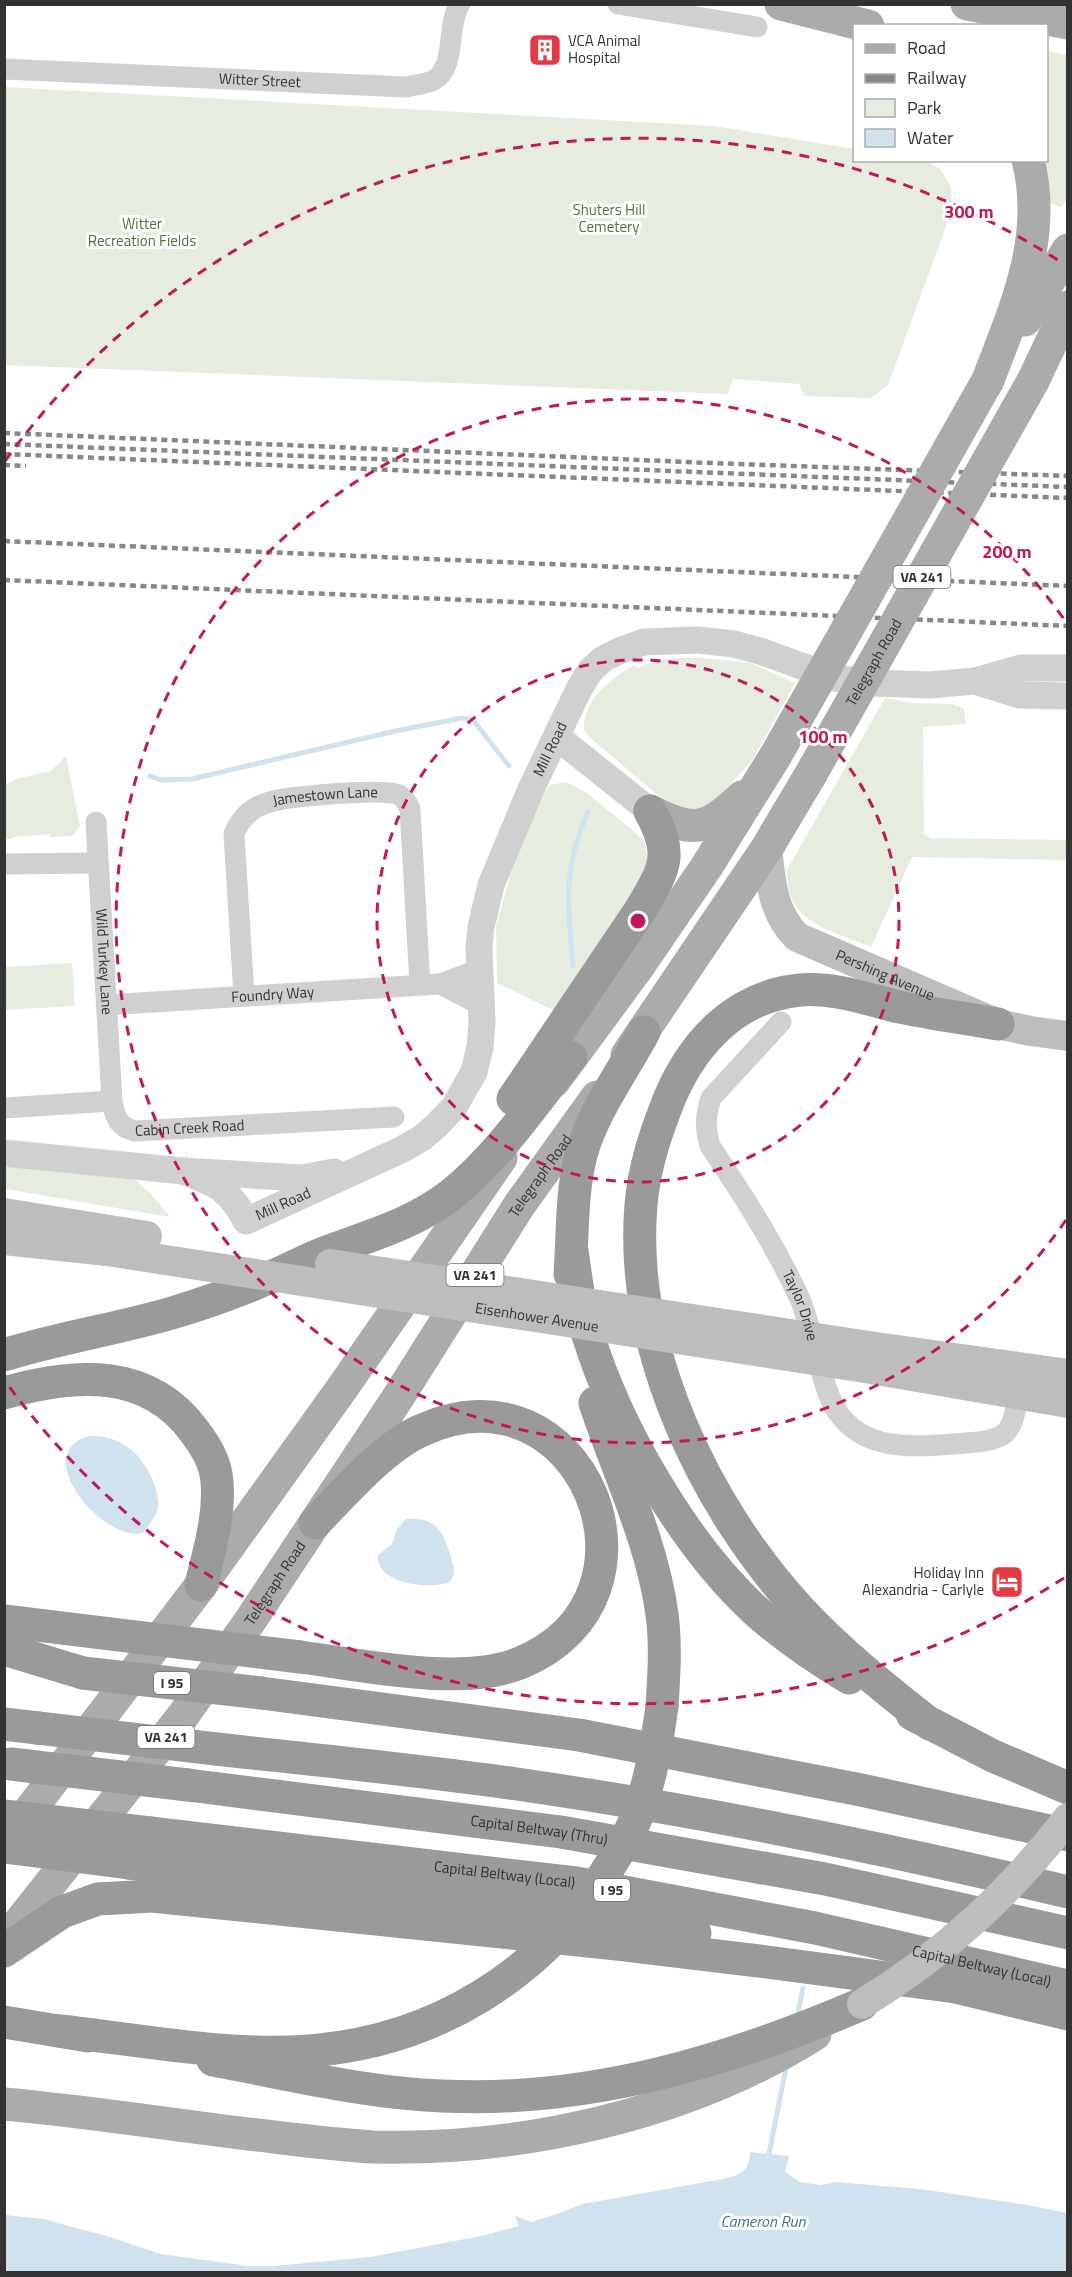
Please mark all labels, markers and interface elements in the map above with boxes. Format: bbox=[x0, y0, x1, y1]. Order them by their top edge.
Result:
legend bbox=[853, 24, 1048, 162]
place label: VCA Animal Hospital bbox=[568, 29, 641, 69]
building icon: VCA Animal Hospital bbox=[527, 32, 563, 68]
text: Road bbox=[907, 34, 946, 61]
text: Railway bbox=[907, 64, 967, 91]
street label: Witter Street bbox=[218, 67, 302, 93]
text: Park bbox=[907, 94, 942, 121]
text: Water bbox=[907, 124, 953, 151]
park label: Shuters Hill Cemetery bbox=[573, 198, 645, 238]
text: 300 m bbox=[944, 198, 994, 225]
park label: Witter Recreation Fields bbox=[88, 212, 196, 252]
text: 200 m bbox=[982, 538, 1032, 565]
road number: VA 241 bbox=[894, 566, 950, 588]
street label: Telegraph Road bbox=[840, 614, 907, 710]
street label: Mill Road bbox=[527, 718, 573, 780]
text: 100 m bbox=[798, 723, 848, 750]
street label: Jamestown Lane bbox=[270, 780, 378, 812]
street label: Wild Turkey Lane bbox=[90, 908, 119, 1016]
centre of rings bbox=[628, 911, 648, 931]
street label: Pershing Avenue bbox=[832, 943, 938, 1006]
street label: Foundry Way bbox=[230, 980, 315, 1008]
street label: Cabin Creek Road bbox=[134, 1113, 245, 1142]
street label: Telegraph Road bbox=[502, 1129, 578, 1222]
street label: Mill Road bbox=[251, 1181, 314, 1226]
road number: VA 241 bbox=[446, 1264, 504, 1286]
street label: Taylor Drive bbox=[777, 1266, 824, 1343]
street label: Eisenhower Avenue bbox=[474, 1296, 600, 1338]
street label: Telegraph Road bbox=[238, 1536, 311, 1630]
place label: Holiday Inn Alexandria - Carlyle bbox=[862, 1561, 984, 1601]
hotel icon: Holiday Inn Alexandria - Carlyle bbox=[989, 1564, 1025, 1600]
road number: I 95 bbox=[154, 1672, 190, 1694]
road number: VA 241 bbox=[138, 1726, 195, 1748]
street label: Capital Beltway (Thru) bbox=[469, 1809, 610, 1851]
street label: Capital Beltway (Local) bbox=[433, 1854, 576, 1894]
road number: I 95 bbox=[594, 1879, 630, 1901]
street label: Capital Beltway (Local) bbox=[910, 1939, 1053, 1993]
water label: Cameron Run bbox=[721, 2209, 806, 2233]

